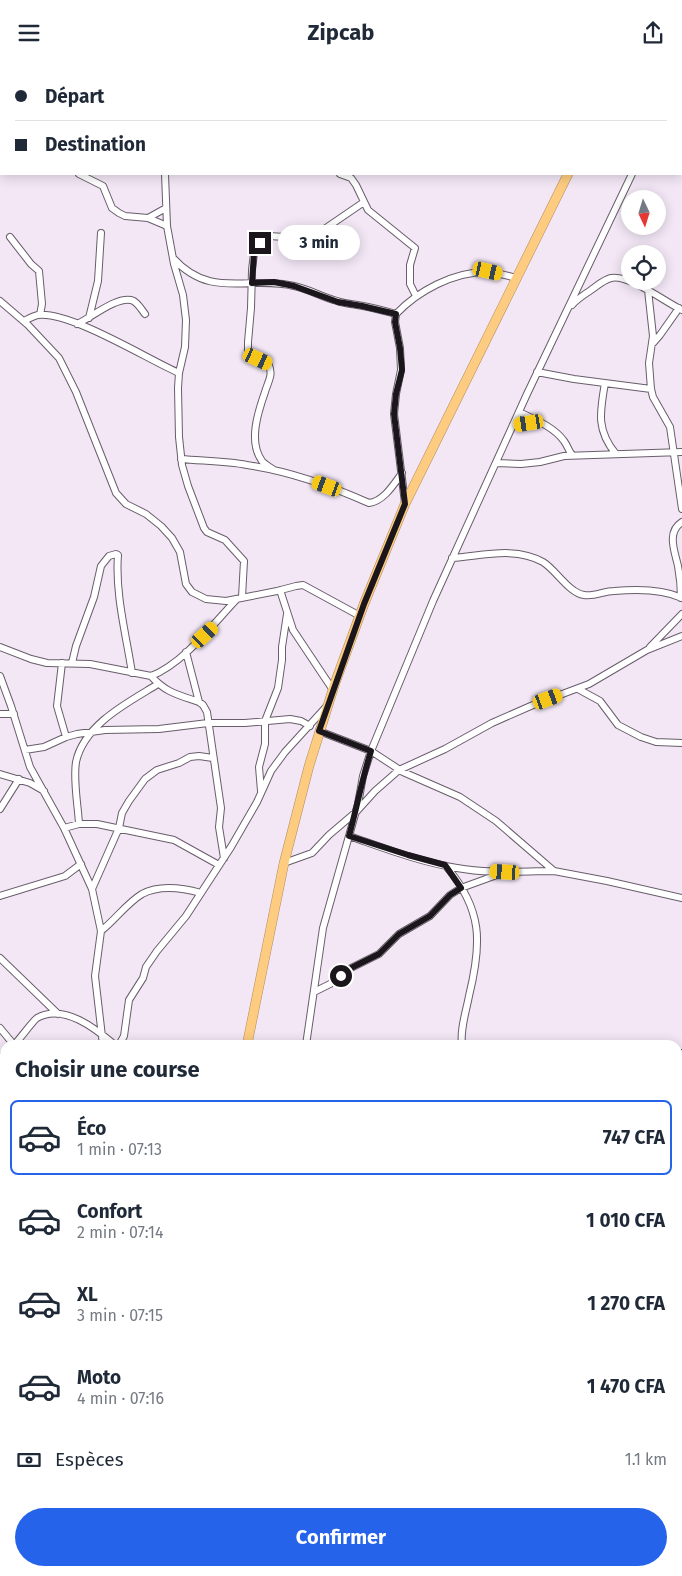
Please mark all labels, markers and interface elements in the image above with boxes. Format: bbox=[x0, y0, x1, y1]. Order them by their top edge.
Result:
icon: menu bbox=[15, 19, 43, 47]
text: Zipcab bbox=[308, 19, 374, 46]
icon: share bbox=[639, 19, 667, 47]
text: Départ bbox=[45, 85, 104, 108]
text: Destination bbox=[45, 133, 146, 156]
north arrow bbox=[621, 190, 666, 235]
map controls bbox=[621, 190, 666, 290]
callout: 3 min bbox=[278, 225, 360, 261]
route end bbox=[249, 232, 271, 254]
text: 3 min bbox=[299, 233, 339, 252]
button: locate bbox=[621, 245, 666, 290]
car bbox=[471, 260, 504, 282]
car bbox=[241, 346, 274, 372]
car bbox=[513, 413, 544, 433]
car bbox=[310, 474, 343, 498]
car bbox=[188, 619, 221, 651]
car bbox=[531, 687, 564, 711]
car bbox=[489, 864, 520, 880]
route start bbox=[330, 965, 352, 987]
text: Choisir une course bbox=[15, 1056, 200, 1083]
icon: car bbox=[17, 1115, 62, 1160]
text: Éco bbox=[77, 1117, 106, 1140]
text: 747 CFA bbox=[603, 1126, 665, 1149]
text: 1 min · 07:13 bbox=[77, 1140, 162, 1159]
icon: car bbox=[17, 1198, 62, 1243]
text: Confort bbox=[77, 1200, 142, 1223]
text: 1 010 CFA bbox=[586, 1209, 665, 1232]
text: 2 min · 07:14 bbox=[77, 1223, 163, 1242]
icon: car bbox=[17, 1281, 62, 1326]
text: XL bbox=[77, 1283, 98, 1306]
text: 1 270 CFA bbox=[587, 1292, 665, 1315]
text: 3 min · 07:15 bbox=[77, 1306, 163, 1325]
icon: car bbox=[17, 1364, 62, 1409]
text: Moto bbox=[77, 1366, 121, 1389]
text: 1 470 CFA bbox=[587, 1375, 665, 1398]
text: 4 min · 07:16 bbox=[77, 1389, 164, 1408]
icon: cash bbox=[15, 1446, 43, 1474]
text: Espèces bbox=[55, 1448, 124, 1471]
text: 1.1 km bbox=[625, 1450, 667, 1469]
button: Confirmer bbox=[15, 1508, 667, 1566]

